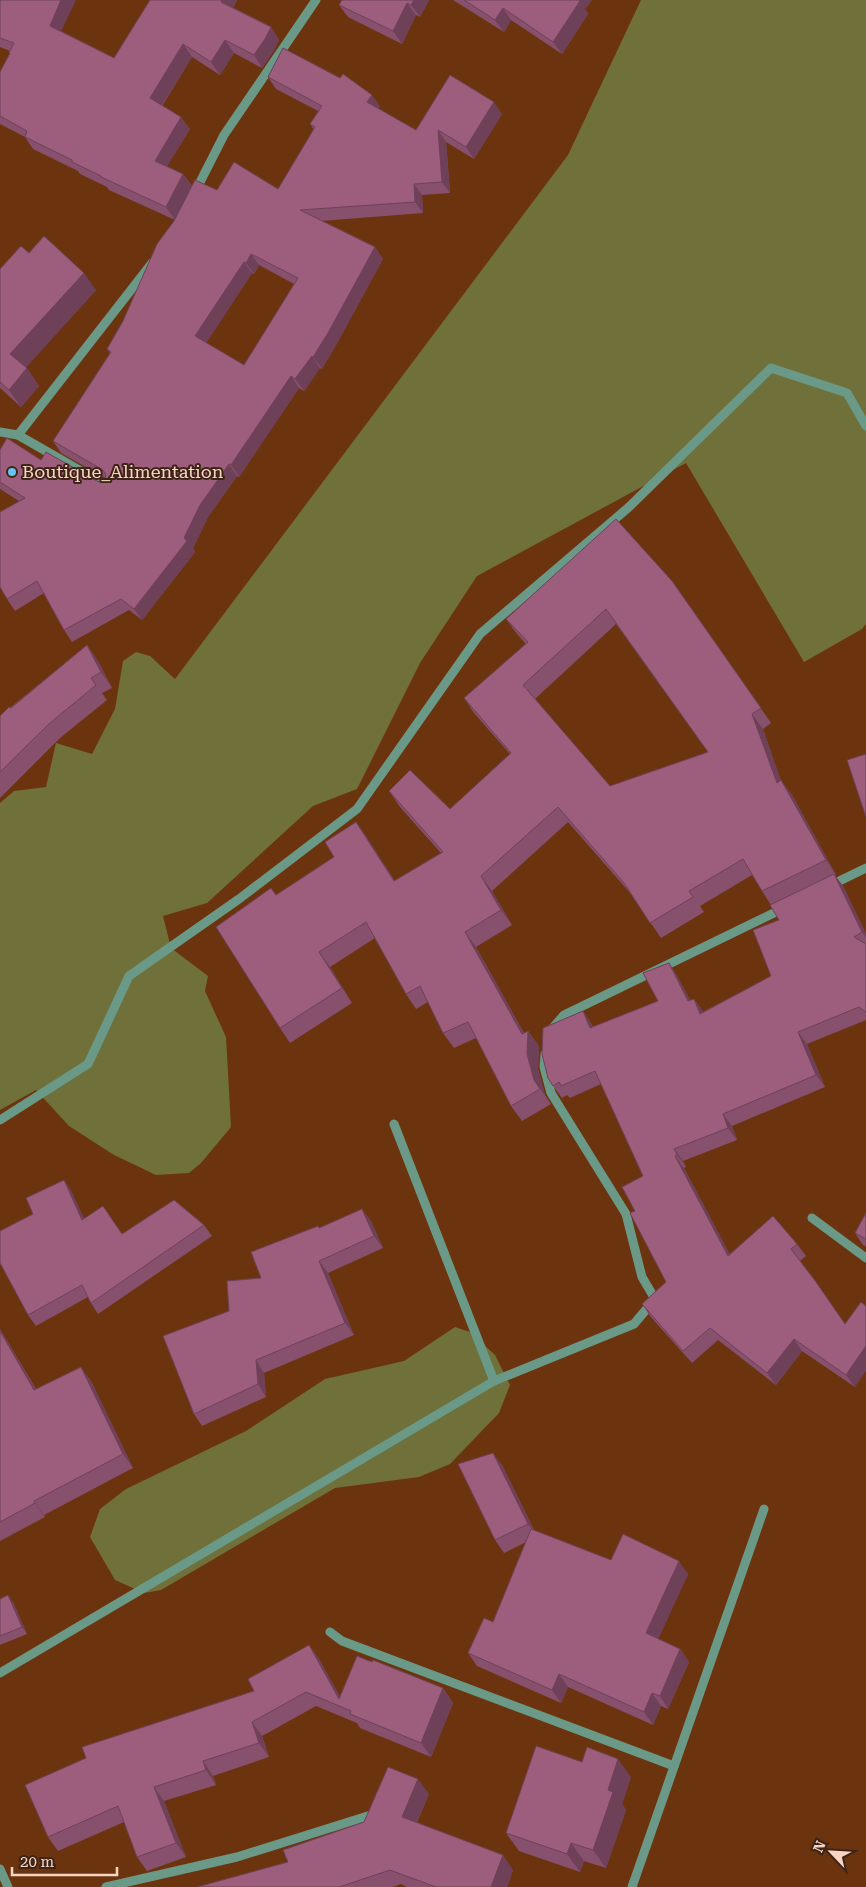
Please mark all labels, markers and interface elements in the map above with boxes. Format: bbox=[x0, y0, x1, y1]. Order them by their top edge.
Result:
place label: Boutique_Alimentation bbox=[22, 461, 224, 482]
marker: Boutique_Alimentation bbox=[6, 466, 18, 478]
north arrow bbox=[806, 1827, 856, 1877]
text: N bbox=[810, 1838, 829, 1855]
scale bar bbox=[12, 1844, 118, 1876]
text: 20 m bbox=[20, 1853, 55, 1871]

